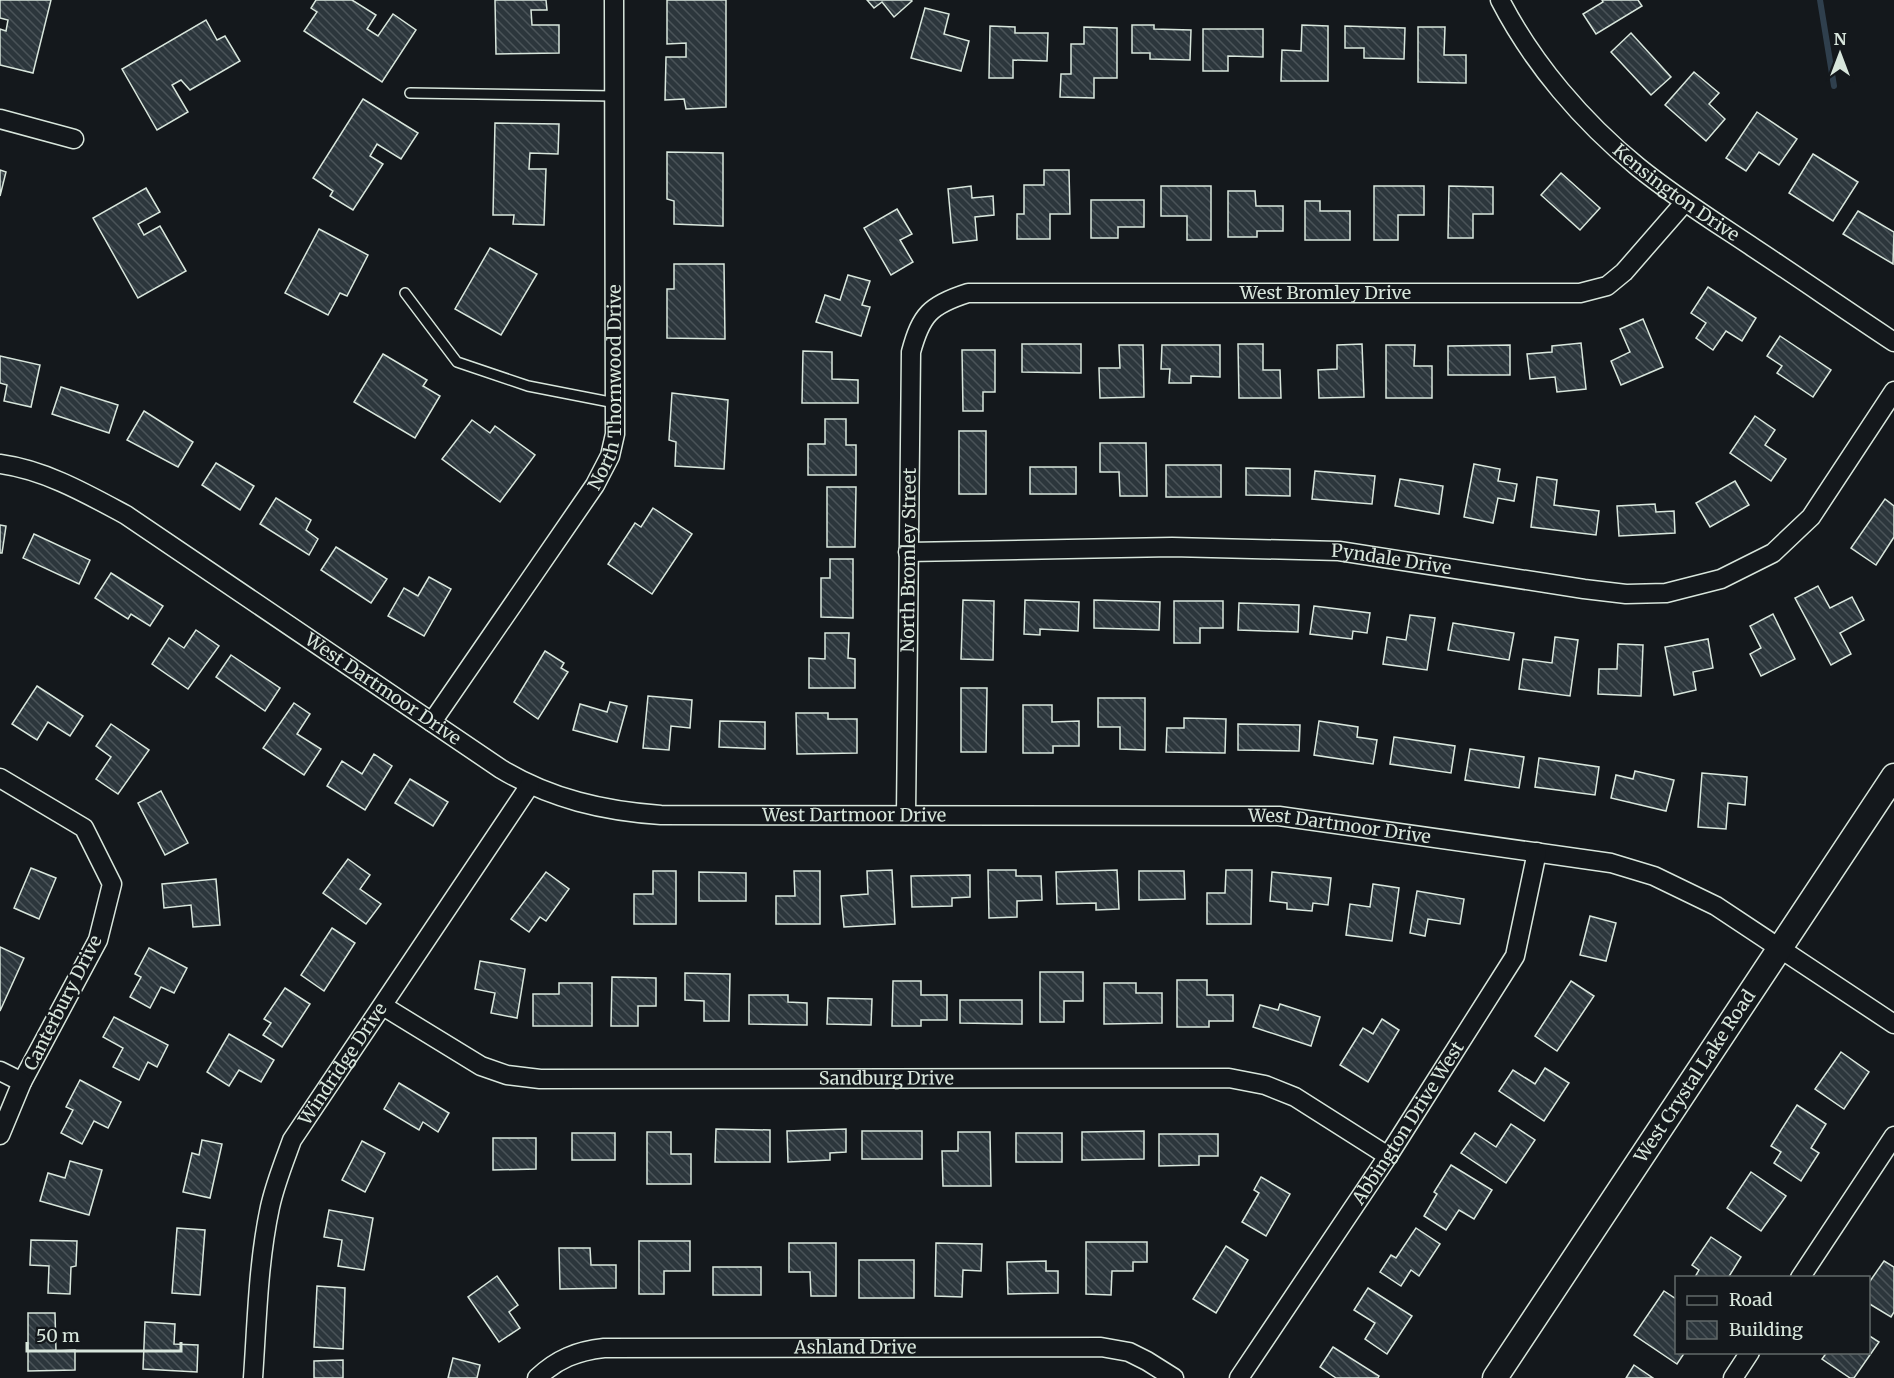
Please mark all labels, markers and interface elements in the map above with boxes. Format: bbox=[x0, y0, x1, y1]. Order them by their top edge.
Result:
north arrow bbox=[1810, 24, 1870, 84]
text: N bbox=[1834, 29, 1847, 49]
street label: Kensington Drive bbox=[1608, 139, 1744, 246]
street label: West Bromley Drive bbox=[1239, 281, 1411, 304]
street label: North Thornwood Drive bbox=[582, 284, 626, 494]
street label: North Bromley Street bbox=[896, 468, 921, 652]
street label: Pyndale Drive bbox=[1331, 539, 1453, 579]
street label: West Dartmoor Drive bbox=[300, 627, 466, 750]
street label: West Dartmoor Drive bbox=[761, 803, 946, 826]
street label: West Dartmoor Drive bbox=[1247, 804, 1432, 848]
street label: Canterbury Drive bbox=[19, 931, 107, 1074]
street label: West Crystal Lake Road bbox=[1628, 985, 1760, 1168]
street label: Windridge Drive bbox=[293, 998, 392, 1130]
street label: Abbington Drive West bbox=[1346, 1037, 1469, 1210]
street label: Sandburg Drive bbox=[819, 1066, 954, 1090]
legend bbox=[1675, 1276, 1870, 1354]
text: Road bbox=[1729, 1288, 1773, 1311]
scale bar bbox=[27, 1315, 182, 1353]
text: Building bbox=[1729, 1318, 1803, 1341]
text: 50 m bbox=[36, 1324, 80, 1347]
street label: Ashland Drive bbox=[793, 1335, 916, 1359]

